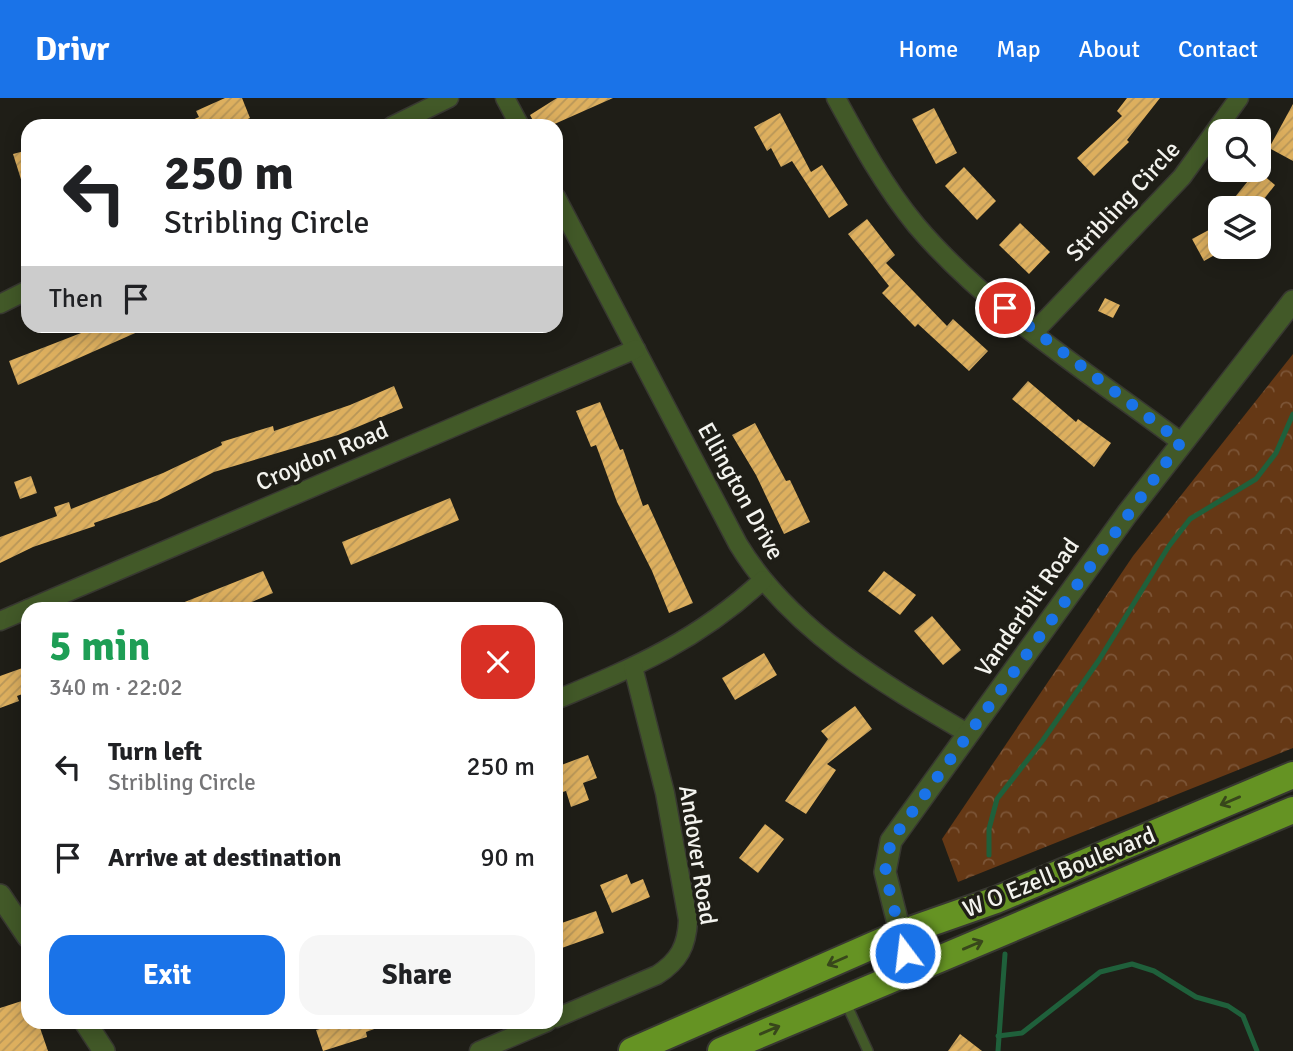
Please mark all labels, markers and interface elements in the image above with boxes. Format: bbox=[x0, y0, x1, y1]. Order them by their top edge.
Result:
text: Drivr bbox=[35, 29, 109, 70]
text: Home bbox=[898, 34, 958, 64]
text: Map bbox=[996, 34, 1041, 64]
text: About bbox=[1079, 34, 1140, 64]
text: Contact bbox=[1178, 34, 1258, 64]
map controls bbox=[1208, 119, 1271, 259]
button: search bbox=[1208, 119, 1271, 182]
street label: Stribling Circle bbox=[1059, 134, 1187, 268]
text: 250 m bbox=[164, 143, 294, 203]
icon: left bbox=[49, 147, 140, 238]
button: layers bbox=[1208, 196, 1271, 259]
text: Stribling Circle bbox=[164, 203, 370, 242]
pin bbox=[975, 278, 1035, 338]
icon: arrive bbox=[117, 280, 155, 318]
text: Then bbox=[49, 283, 103, 315]
icon: arrive bbox=[986, 289, 1024, 327]
street label: Croydon Road bbox=[251, 415, 393, 497]
street label: Ellington Drive bbox=[691, 417, 791, 565]
street label: Vanderbilt Road bbox=[968, 532, 1086, 682]
text: 5 min bbox=[49, 621, 150, 672]
button: close bbox=[461, 625, 535, 699]
text: 340 m · 22:02 bbox=[49, 673, 183, 702]
text: Turn left bbox=[108, 736, 202, 768]
icon: left bbox=[49, 748, 87, 786]
text: 250 m bbox=[466, 751, 535, 783]
text: Stribling Circle bbox=[108, 768, 256, 797]
street label: Andover Road bbox=[672, 783, 724, 927]
one-way arrow bbox=[1220, 795, 1241, 808]
street label: W O Ezell Boulevard bbox=[958, 820, 1160, 924]
icon: arrive bbox=[49, 839, 87, 877]
text: Arrive at destination bbox=[108, 842, 341, 874]
text: 90 m bbox=[480, 842, 535, 874]
position arrow bbox=[868, 916, 942, 990]
button: Exit bbox=[49, 935, 285, 1015]
button: Share bbox=[299, 935, 535, 1015]
one-way arrow bbox=[962, 938, 984, 951]
one-way arrow bbox=[827, 955, 848, 968]
one-way arrow bbox=[759, 1023, 780, 1036]

